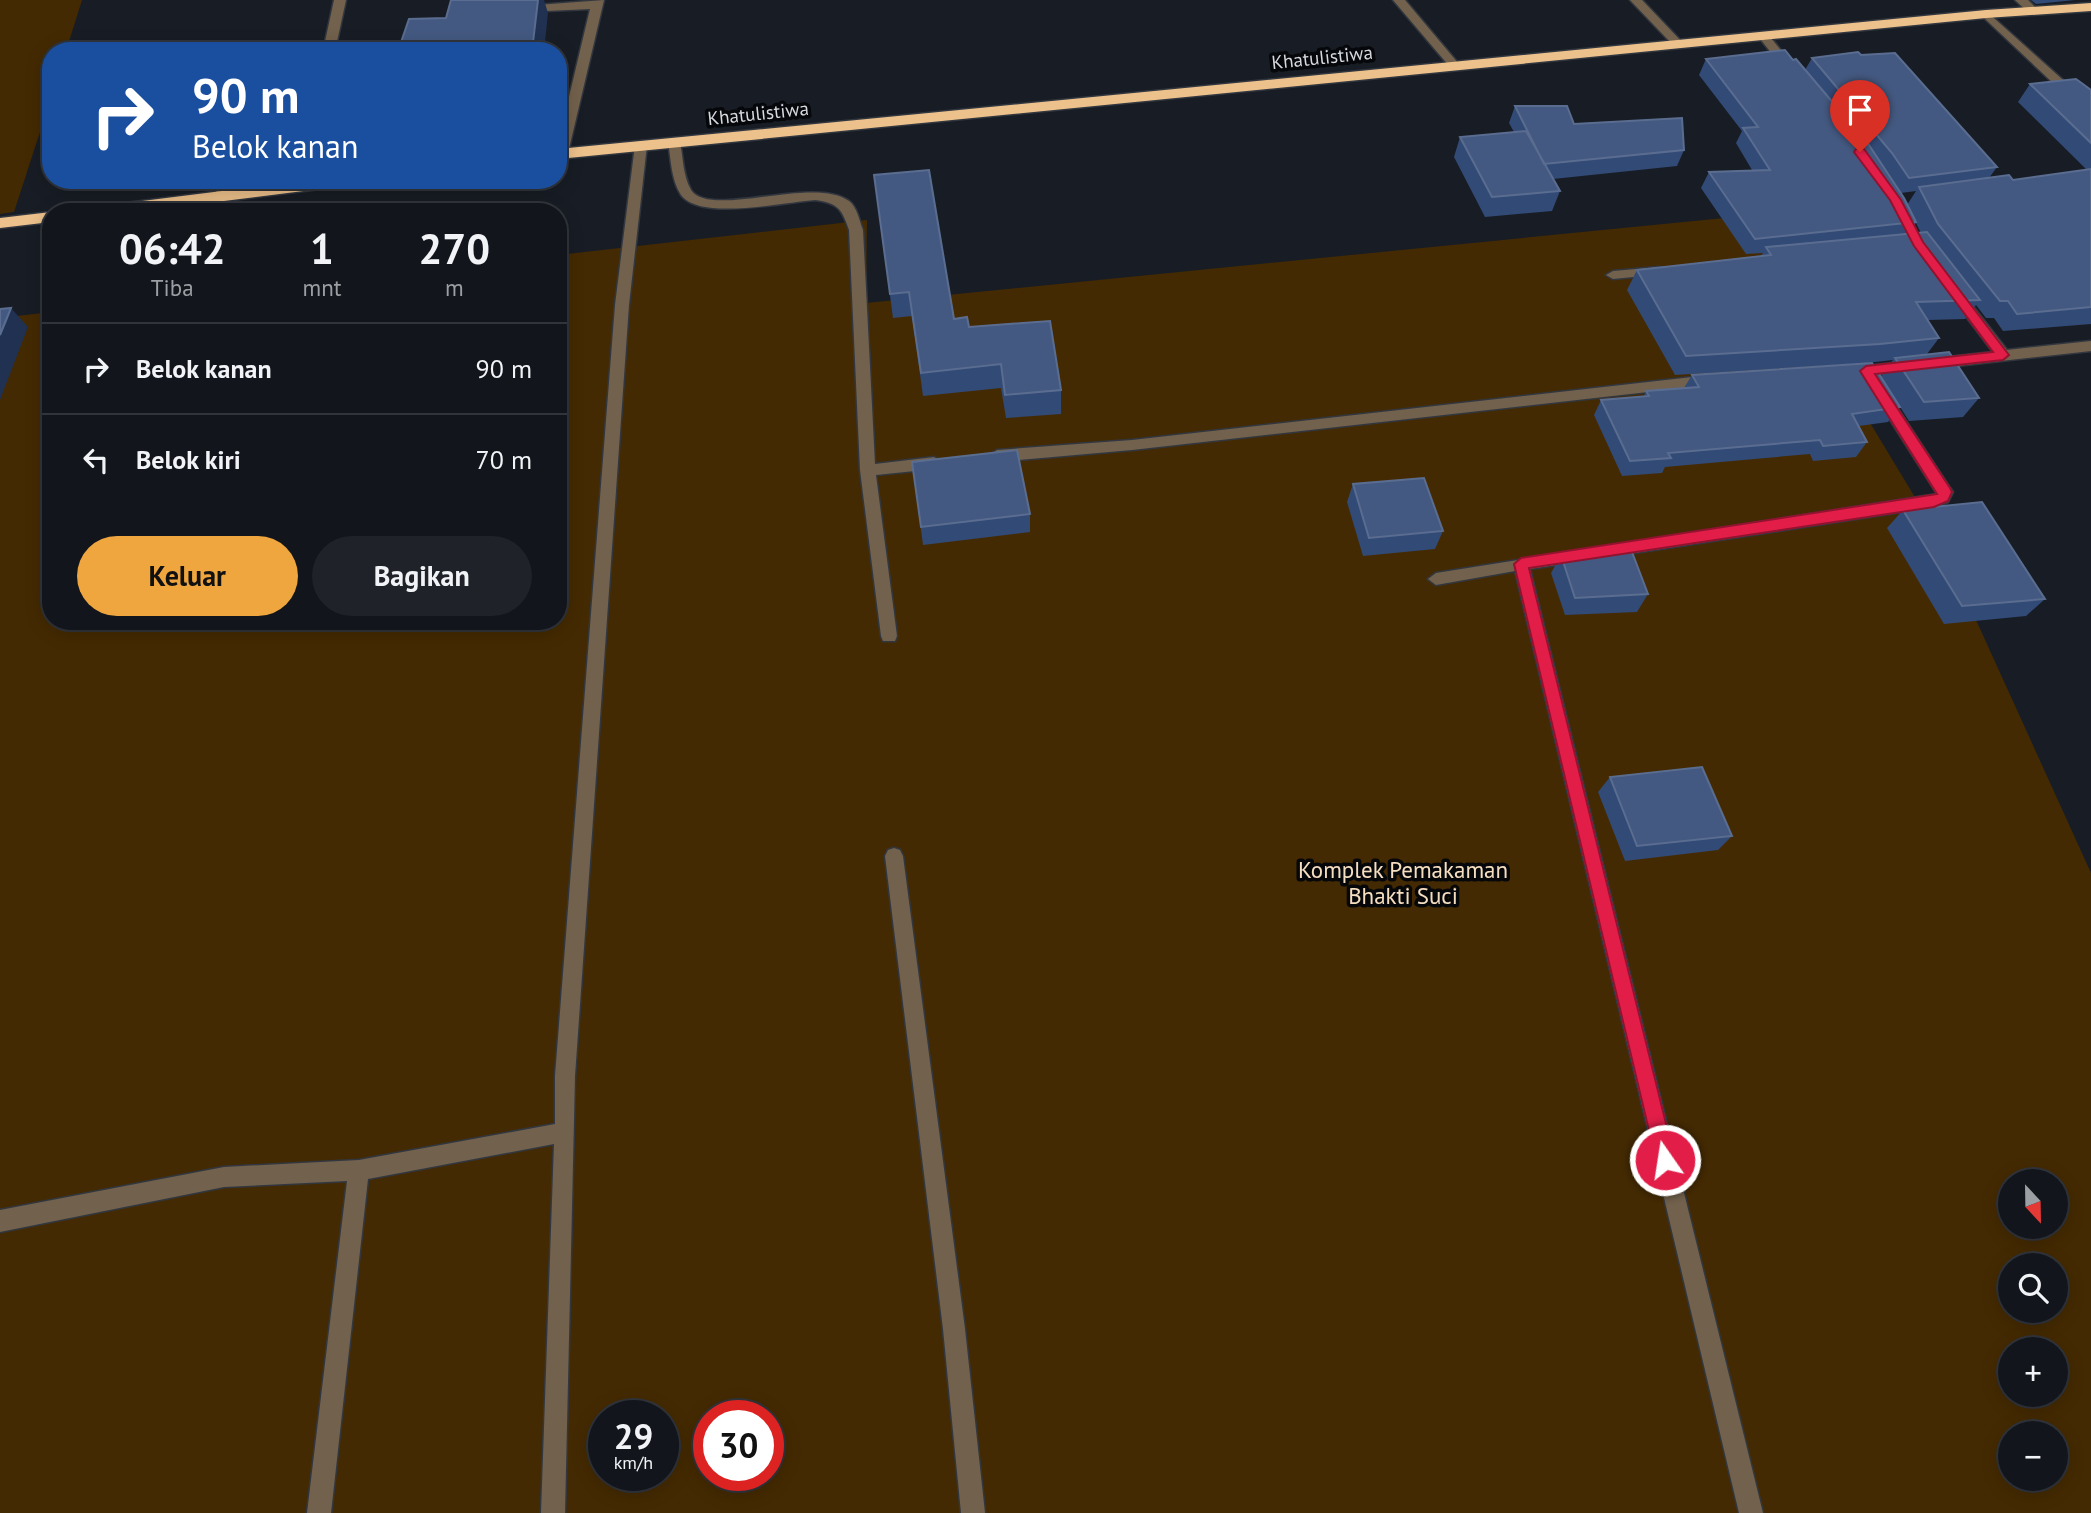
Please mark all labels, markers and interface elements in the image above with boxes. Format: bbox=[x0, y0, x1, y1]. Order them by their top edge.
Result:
street label: Khatulistiwa bbox=[1270, 40, 1374, 74]
text: 90 m bbox=[192, 63, 299, 127]
icon: right bbox=[77, 70, 168, 161]
pin bbox=[1830, 80, 1890, 152]
icon: arrive bbox=[1841, 91, 1879, 129]
street label: Khatulistiwa bbox=[706, 96, 810, 130]
text: Belok kanan bbox=[192, 125, 358, 167]
text: 06:42 bbox=[119, 221, 226, 276]
text: 1 bbox=[310, 221, 334, 276]
text: 270 bbox=[419, 221, 490, 276]
text: Tiba bbox=[151, 273, 194, 302]
text: mnt bbox=[303, 273, 342, 302]
text: m bbox=[445, 273, 464, 302]
icon: right bbox=[77, 350, 115, 388]
text: Belok kanan bbox=[136, 352, 272, 385]
text: 90 m bbox=[476, 352, 532, 385]
icon: left bbox=[77, 441, 115, 479]
text: Belok kiri bbox=[136, 443, 241, 476]
text: 70 m bbox=[476, 443, 532, 476]
button: Keluar bbox=[77, 536, 298, 616]
button: Bagikan bbox=[312, 536, 532, 616]
park label: Komplek Pemakaman Bhakti Suci bbox=[1298, 855, 1508, 910]
position arrow bbox=[1628, 1123, 1702, 1197]
north arrow bbox=[1998, 1169, 2068, 1239]
map controls bbox=[1998, 1169, 2068, 1491]
button: search bbox=[1998, 1253, 2068, 1323]
button: + bbox=[1998, 1337, 2068, 1407]
speed limit sign: 30 bbox=[693, 1400, 784, 1491]
text: 29 bbox=[614, 1413, 653, 1459]
button: − bbox=[1998, 1421, 2068, 1491]
text: km/h bbox=[614, 1451, 653, 1474]

